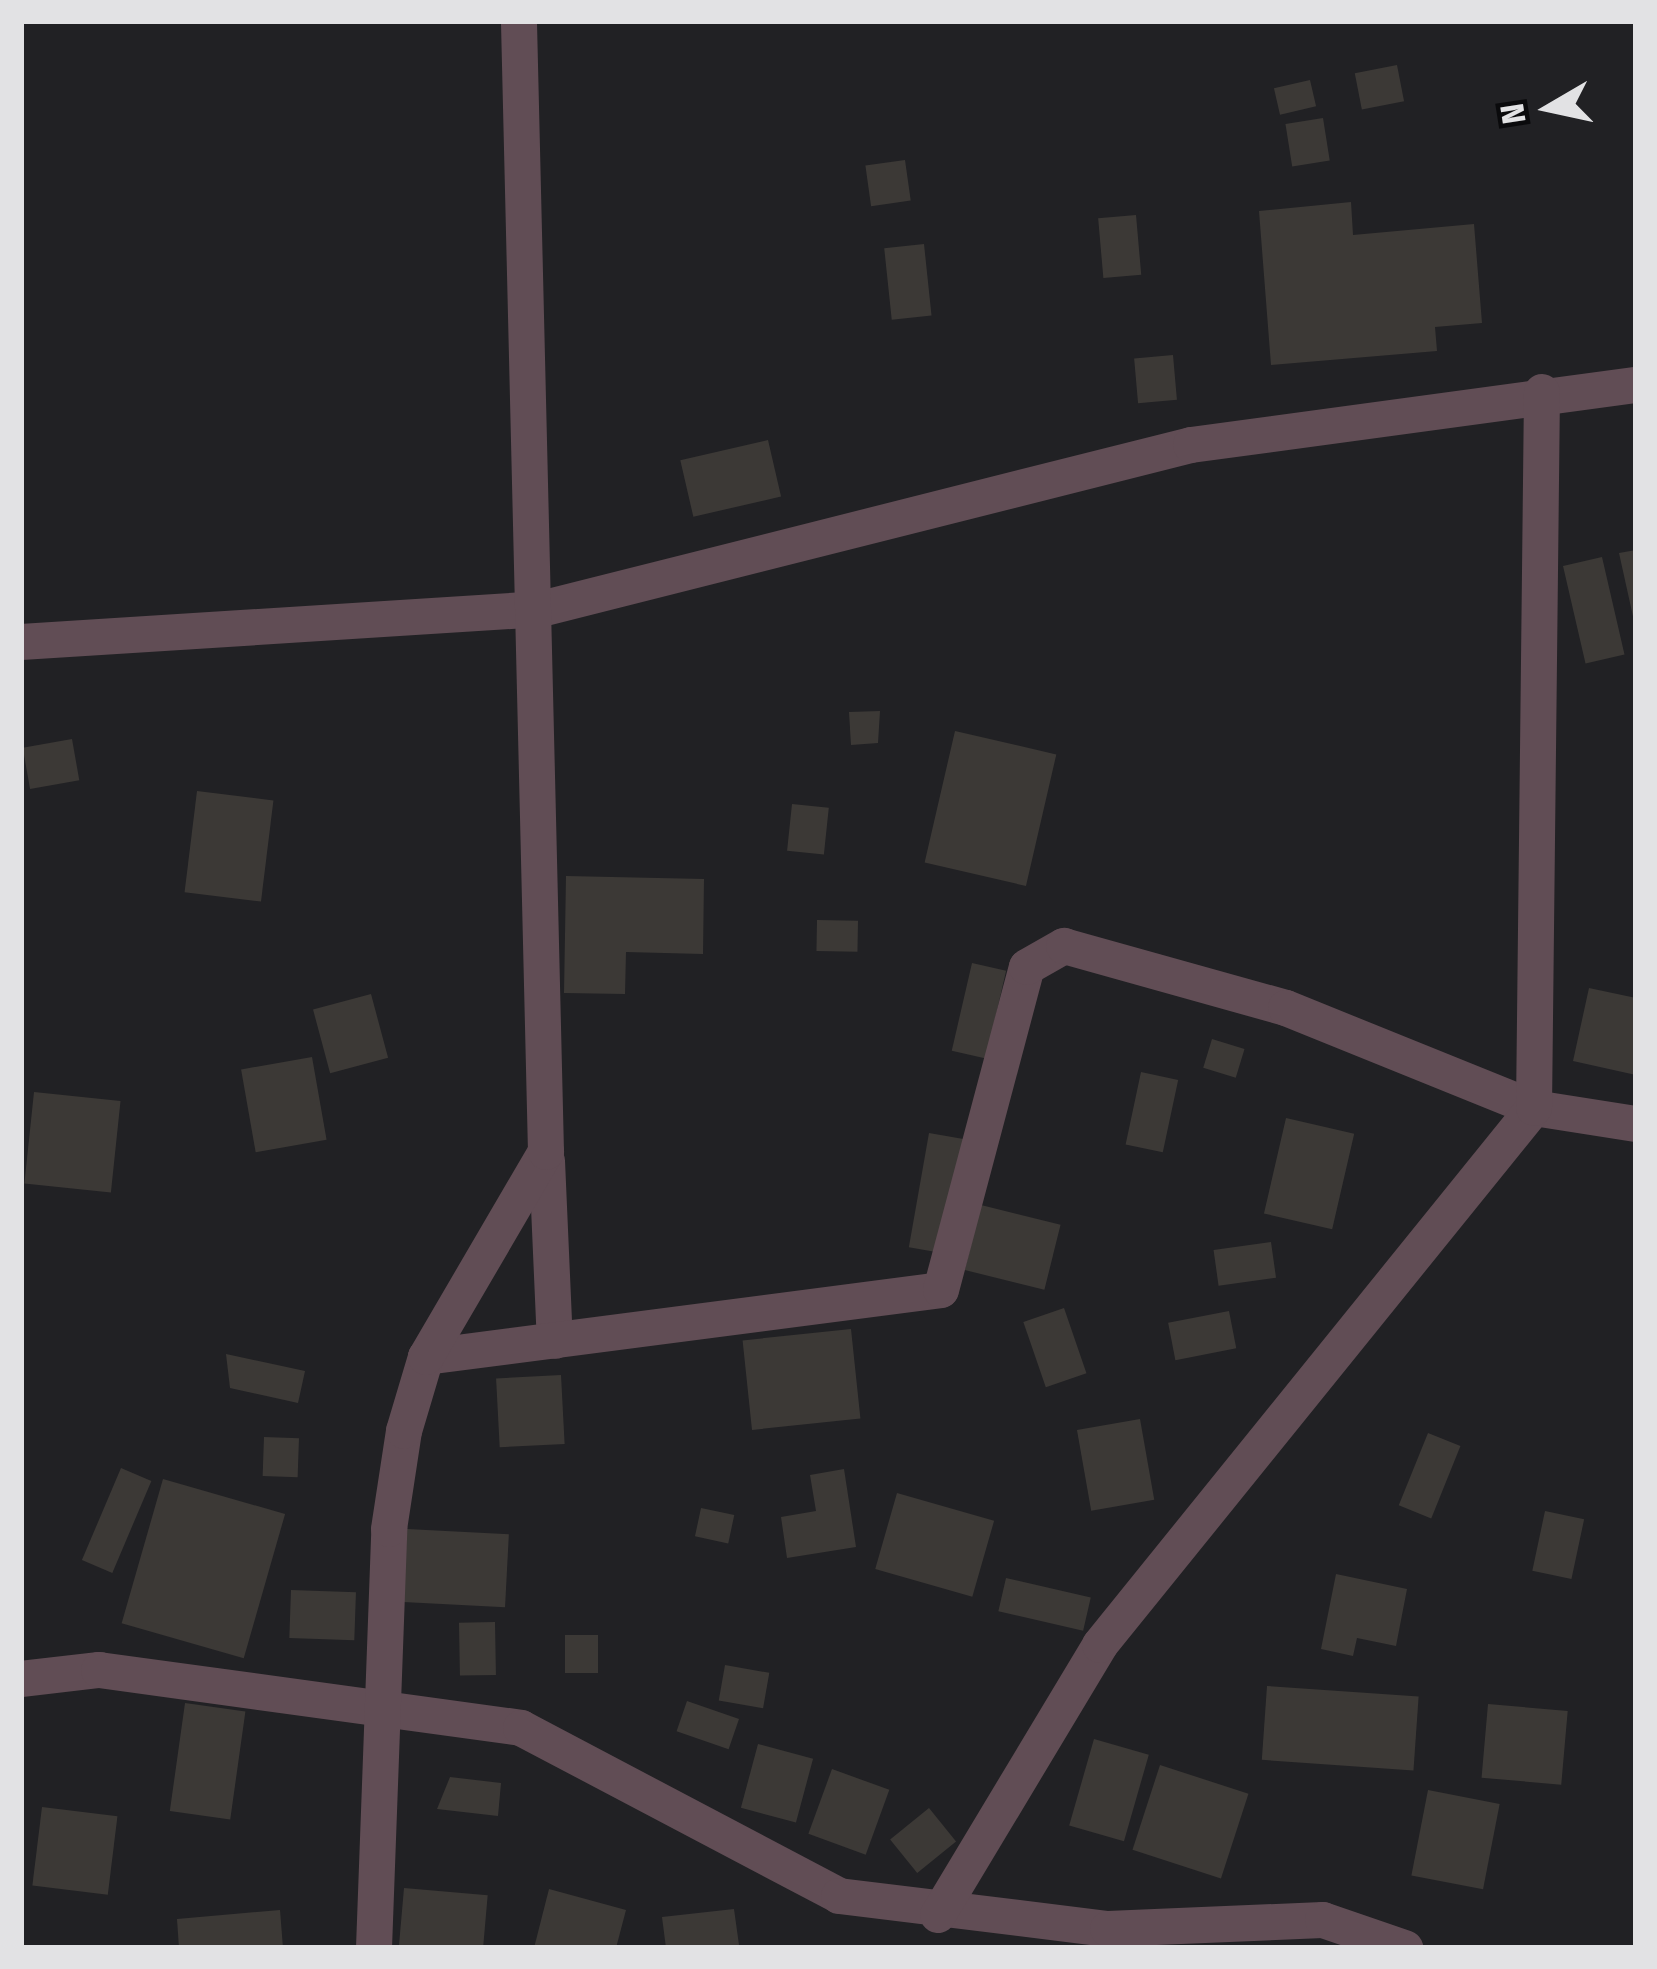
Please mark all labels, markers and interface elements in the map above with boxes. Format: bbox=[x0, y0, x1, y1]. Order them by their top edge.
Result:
north arrow bbox=[1489, 48, 1609, 168]
text: N bbox=[1492, 101, 1535, 127]

